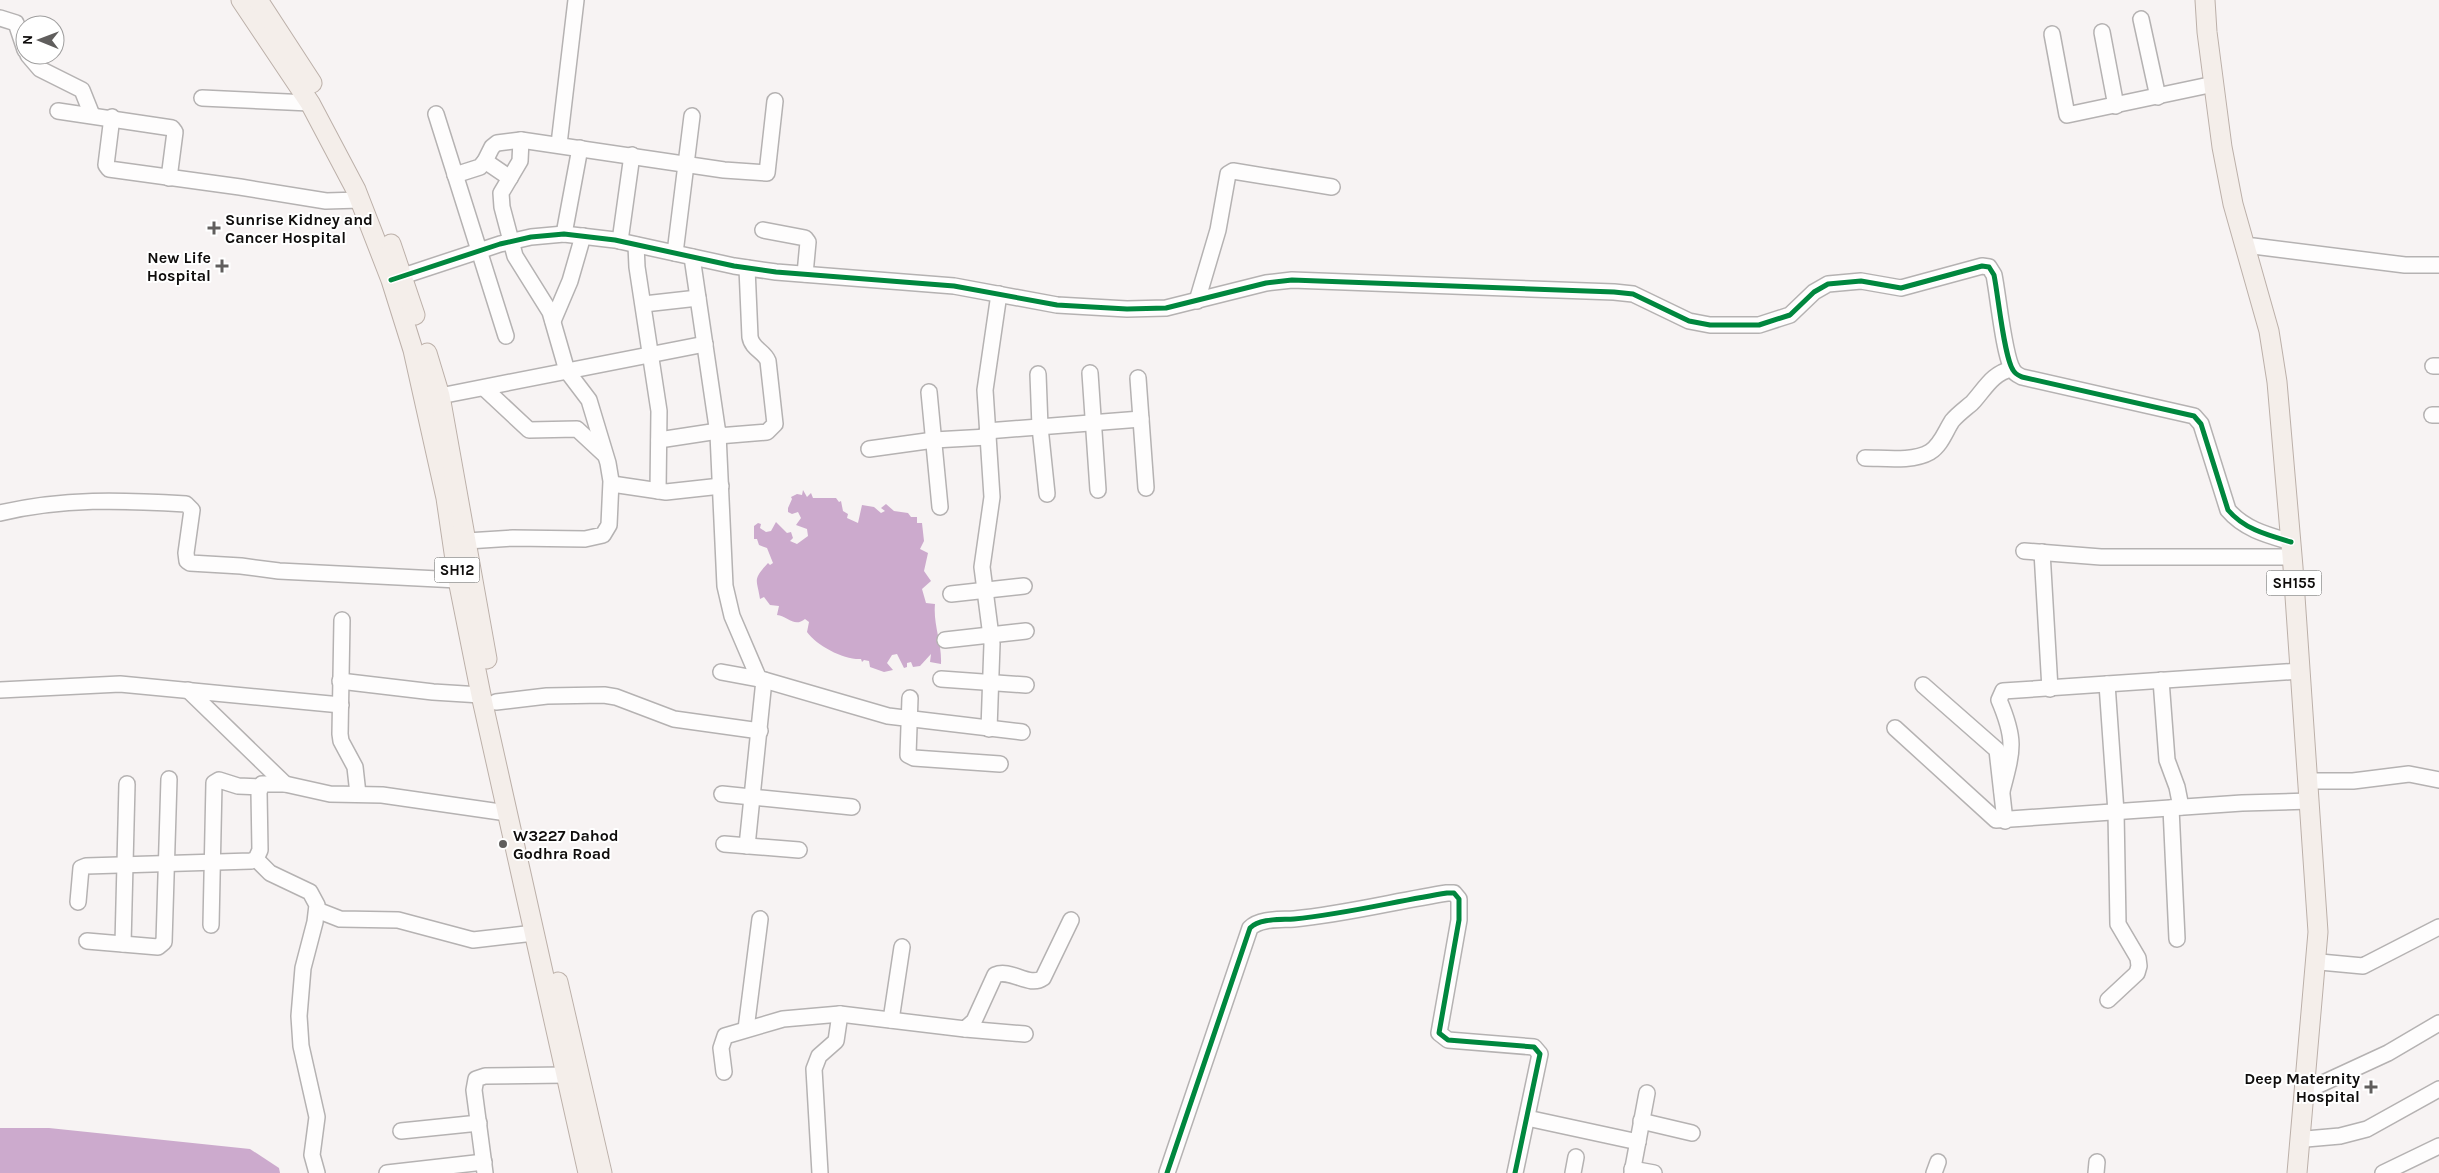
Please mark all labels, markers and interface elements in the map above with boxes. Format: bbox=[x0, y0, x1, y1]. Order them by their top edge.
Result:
north arrow bbox=[15, 15, 65, 65]
text: N bbox=[19, 35, 36, 45]
place label: Sunrise Kidney and Cancer Hospital bbox=[225, 210, 373, 247]
marker: Sunrise Kidney and Cancer Hospital bbox=[207, 221, 221, 235]
place label: New Life Hospital bbox=[147, 248, 211, 285]
marker: New Life Hospital bbox=[215, 259, 229, 273]
road number: SH12 bbox=[434, 558, 480, 582]
road number: SH155 bbox=[2266, 570, 2322, 596]
place label: W3227 Dahod Godhra Road bbox=[513, 826, 619, 863]
marker: W3227 Dahod Godhra Road bbox=[497, 838, 509, 850]
place label: Deep Maternity Hospital bbox=[2244, 1069, 2360, 1106]
marker: Deep Maternity Hospital bbox=[2364, 1080, 2378, 1094]

